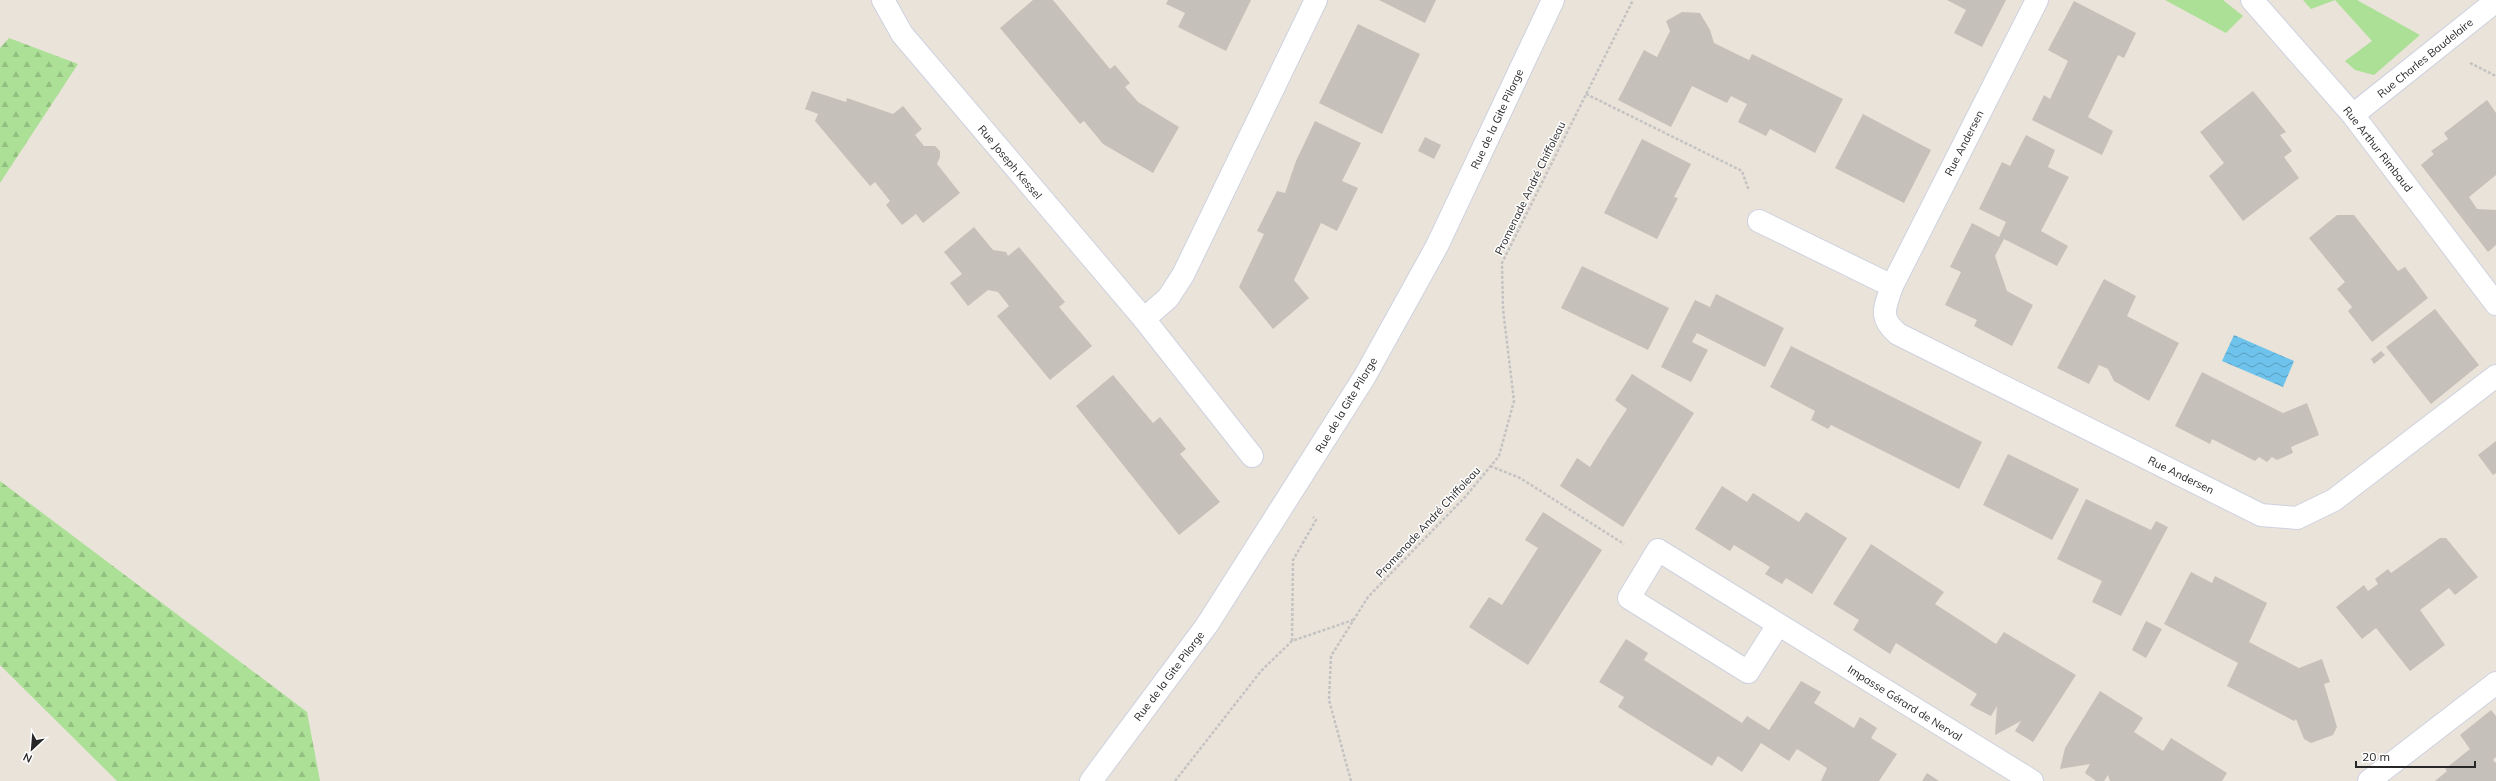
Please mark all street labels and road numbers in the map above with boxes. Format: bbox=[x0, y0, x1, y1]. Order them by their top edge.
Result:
street label: Rue Charles Baudelaire bbox=[2374, 15, 2476, 101]
street label: Rue de la Gite Pilorge bbox=[1468, 67, 1526, 171]
street label: Rue Arthur Rimbaud bbox=[2340, 103, 2416, 195]
street label: Rue Andersen bbox=[1941, 108, 1987, 178]
street label: Promenade André Chiffoleau bbox=[1492, 119, 1568, 257]
street label: Rue Joseph Kessel bbox=[975, 122, 1045, 202]
street label: Rue de la Gite Pilorge bbox=[1312, 355, 1380, 455]
street label: Rue Andersen bbox=[2146, 453, 2216, 497]
street label: Promenade André Chiffoleau bbox=[1373, 464, 1483, 580]
street label: Rue de la Gite Pilorge bbox=[1131, 628, 1207, 724]
street label: Impasse Gérard de Nerval bbox=[1845, 662, 1965, 744]

